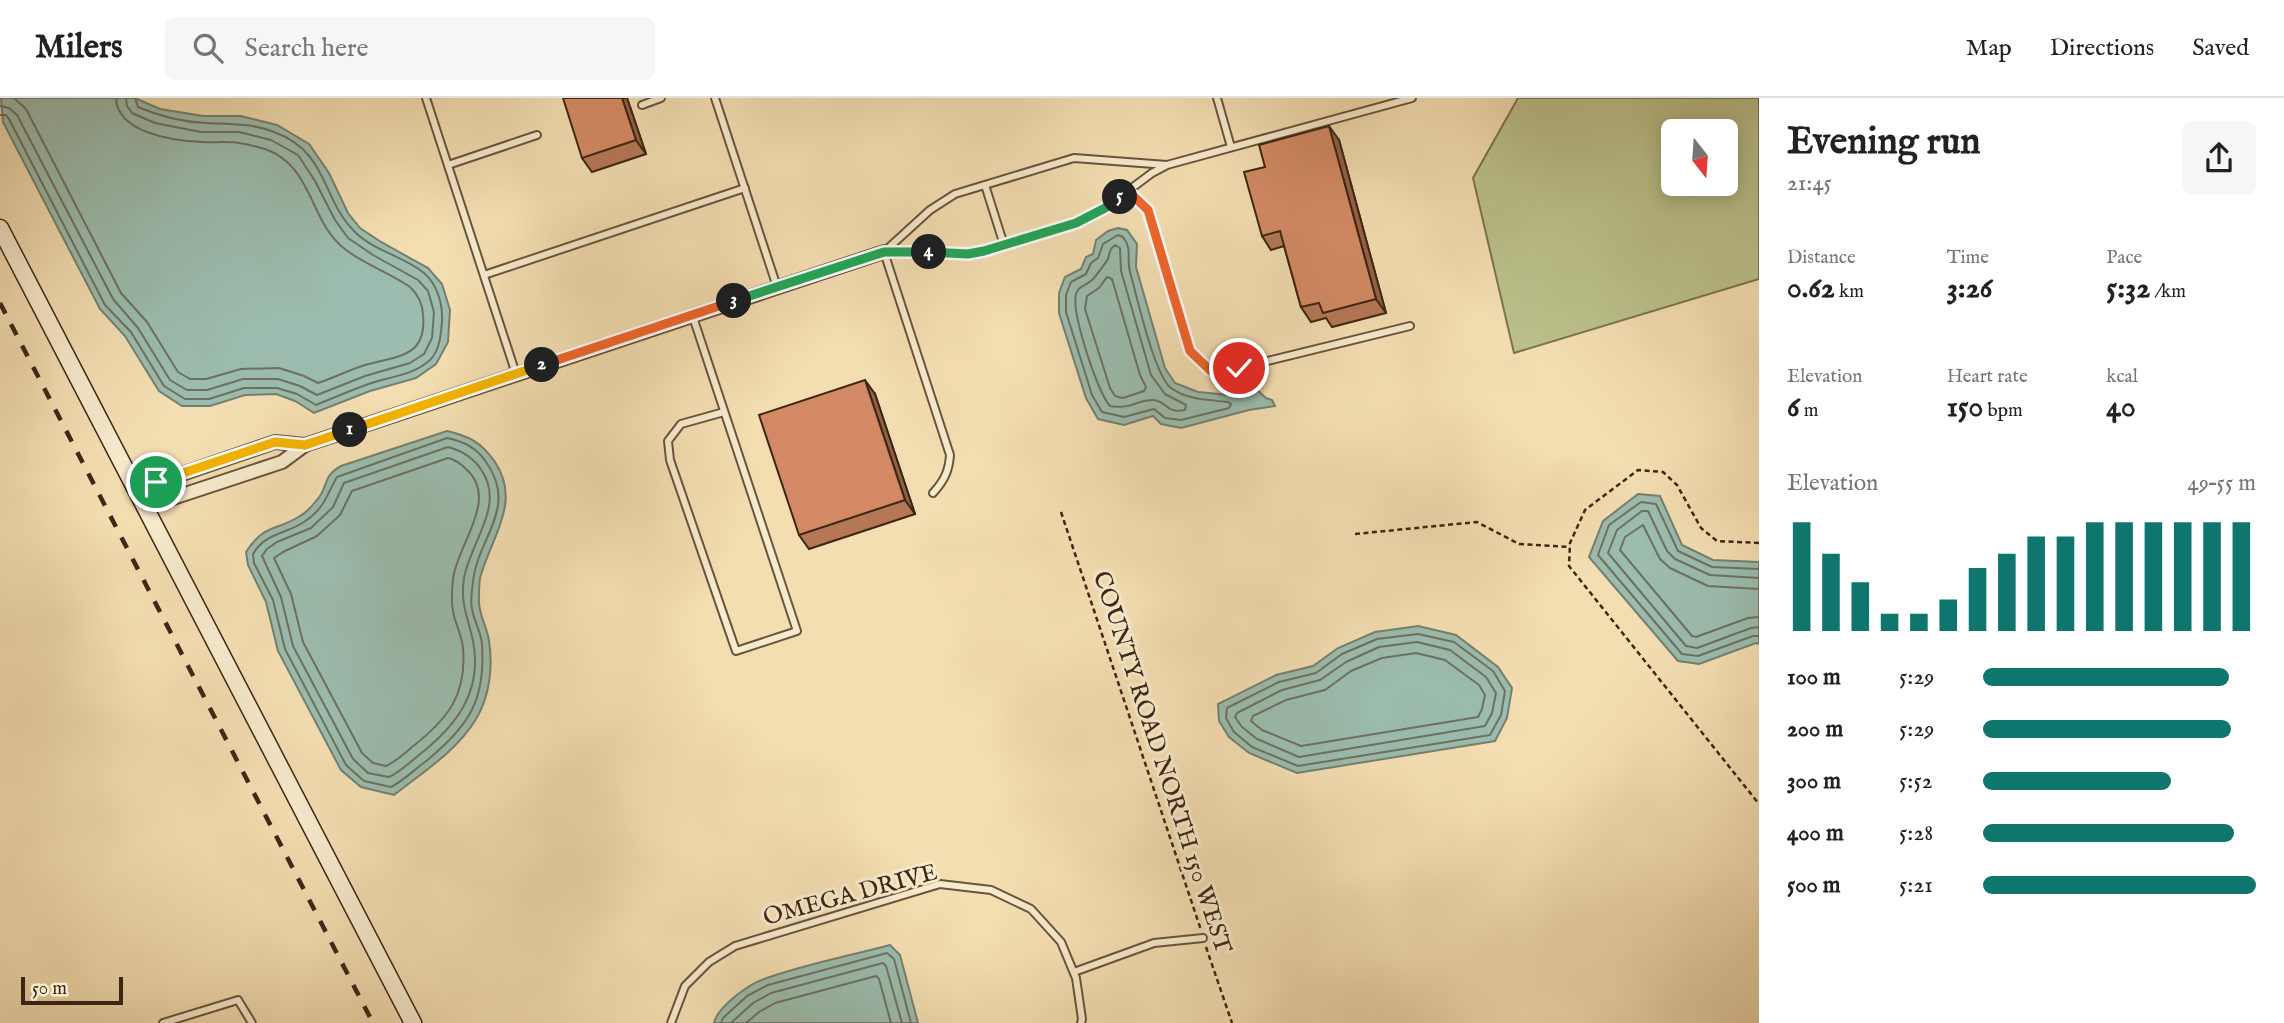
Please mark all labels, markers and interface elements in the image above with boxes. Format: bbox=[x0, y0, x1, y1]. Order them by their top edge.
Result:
search box bbox=[165, 17, 655, 80]
text: Milers bbox=[35, 27, 123, 69]
icon: search bbox=[189, 29, 227, 67]
text: Search here bbox=[245, 32, 369, 65]
text: Map bbox=[1966, 33, 2012, 64]
text: Directions bbox=[2050, 33, 2154, 64]
text: Saved bbox=[2192, 33, 2249, 64]
north arrow bbox=[1661, 119, 1738, 196]
map controls bbox=[1661, 119, 1738, 196]
text: Evening run bbox=[1787, 119, 1981, 167]
button: share bbox=[2182, 121, 2256, 195]
text: 21:45 bbox=[1787, 169, 1832, 198]
pin: 5 bbox=[1102, 180, 1138, 214]
text: 5 bbox=[1116, 184, 1123, 208]
pin: 4 bbox=[912, 234, 946, 270]
text: 4 bbox=[924, 239, 933, 263]
text: Distance bbox=[1787, 246, 1856, 270]
text: Time bbox=[1947, 246, 1989, 270]
text: Pace bbox=[2106, 246, 2142, 270]
text: 0.62 bbox=[1787, 270, 1835, 308]
text: 3:26 bbox=[1947, 270, 1993, 308]
text: 5:32 bbox=[2106, 270, 2150, 308]
text: km bbox=[1835, 280, 1864, 304]
text: /km bbox=[2150, 280, 2186, 304]
pin: 3 bbox=[716, 284, 752, 318]
text: 3 bbox=[730, 288, 737, 312]
pin bbox=[1209, 338, 1269, 398]
pin: 2 bbox=[524, 348, 560, 382]
icon: check bbox=[1220, 349, 1258, 387]
text: 2 bbox=[537, 352, 546, 376]
text: Elevation bbox=[1787, 365, 1862, 389]
text: Heart rate bbox=[1947, 365, 2028, 389]
text: kcal bbox=[2106, 365, 2138, 389]
text: 6 bbox=[1787, 389, 1800, 427]
text: 150 bbox=[1947, 389, 1983, 427]
text: 40 bbox=[2106, 389, 2136, 427]
text: m bbox=[1800, 399, 1818, 423]
text: bpm bbox=[1983, 399, 2023, 423]
pin: 1 bbox=[332, 412, 368, 448]
text: 1 bbox=[346, 417, 353, 441]
pin bbox=[126, 452, 186, 512]
icon: arrive bbox=[137, 463, 175, 501]
text: Elevation bbox=[1787, 469, 1878, 498]
text: 49–55 m bbox=[2188, 469, 2256, 498]
street label: COUNTY ROAD NORTH 150 WEST bbox=[1085, 568, 1238, 958]
text: 100 m bbox=[1787, 663, 1841, 692]
text: 5:29 bbox=[1899, 663, 1934, 692]
text: 200 m bbox=[1787, 715, 1843, 744]
text: 5:29 bbox=[1899, 715, 1934, 744]
text: 300 m bbox=[1787, 767, 1841, 796]
text: 5:52 bbox=[1899, 767, 1932, 796]
text: 400 m bbox=[1787, 819, 1844, 848]
text: 5:28 bbox=[1899, 819, 1933, 848]
street label: OMEGA DRIVE bbox=[760, 857, 941, 934]
text: 500 m bbox=[1787, 871, 1841, 900]
text: 5:21 bbox=[1899, 871, 1933, 900]
scale bar bbox=[21, 974, 122, 1006]
text: 50 m bbox=[32, 977, 67, 1001]

